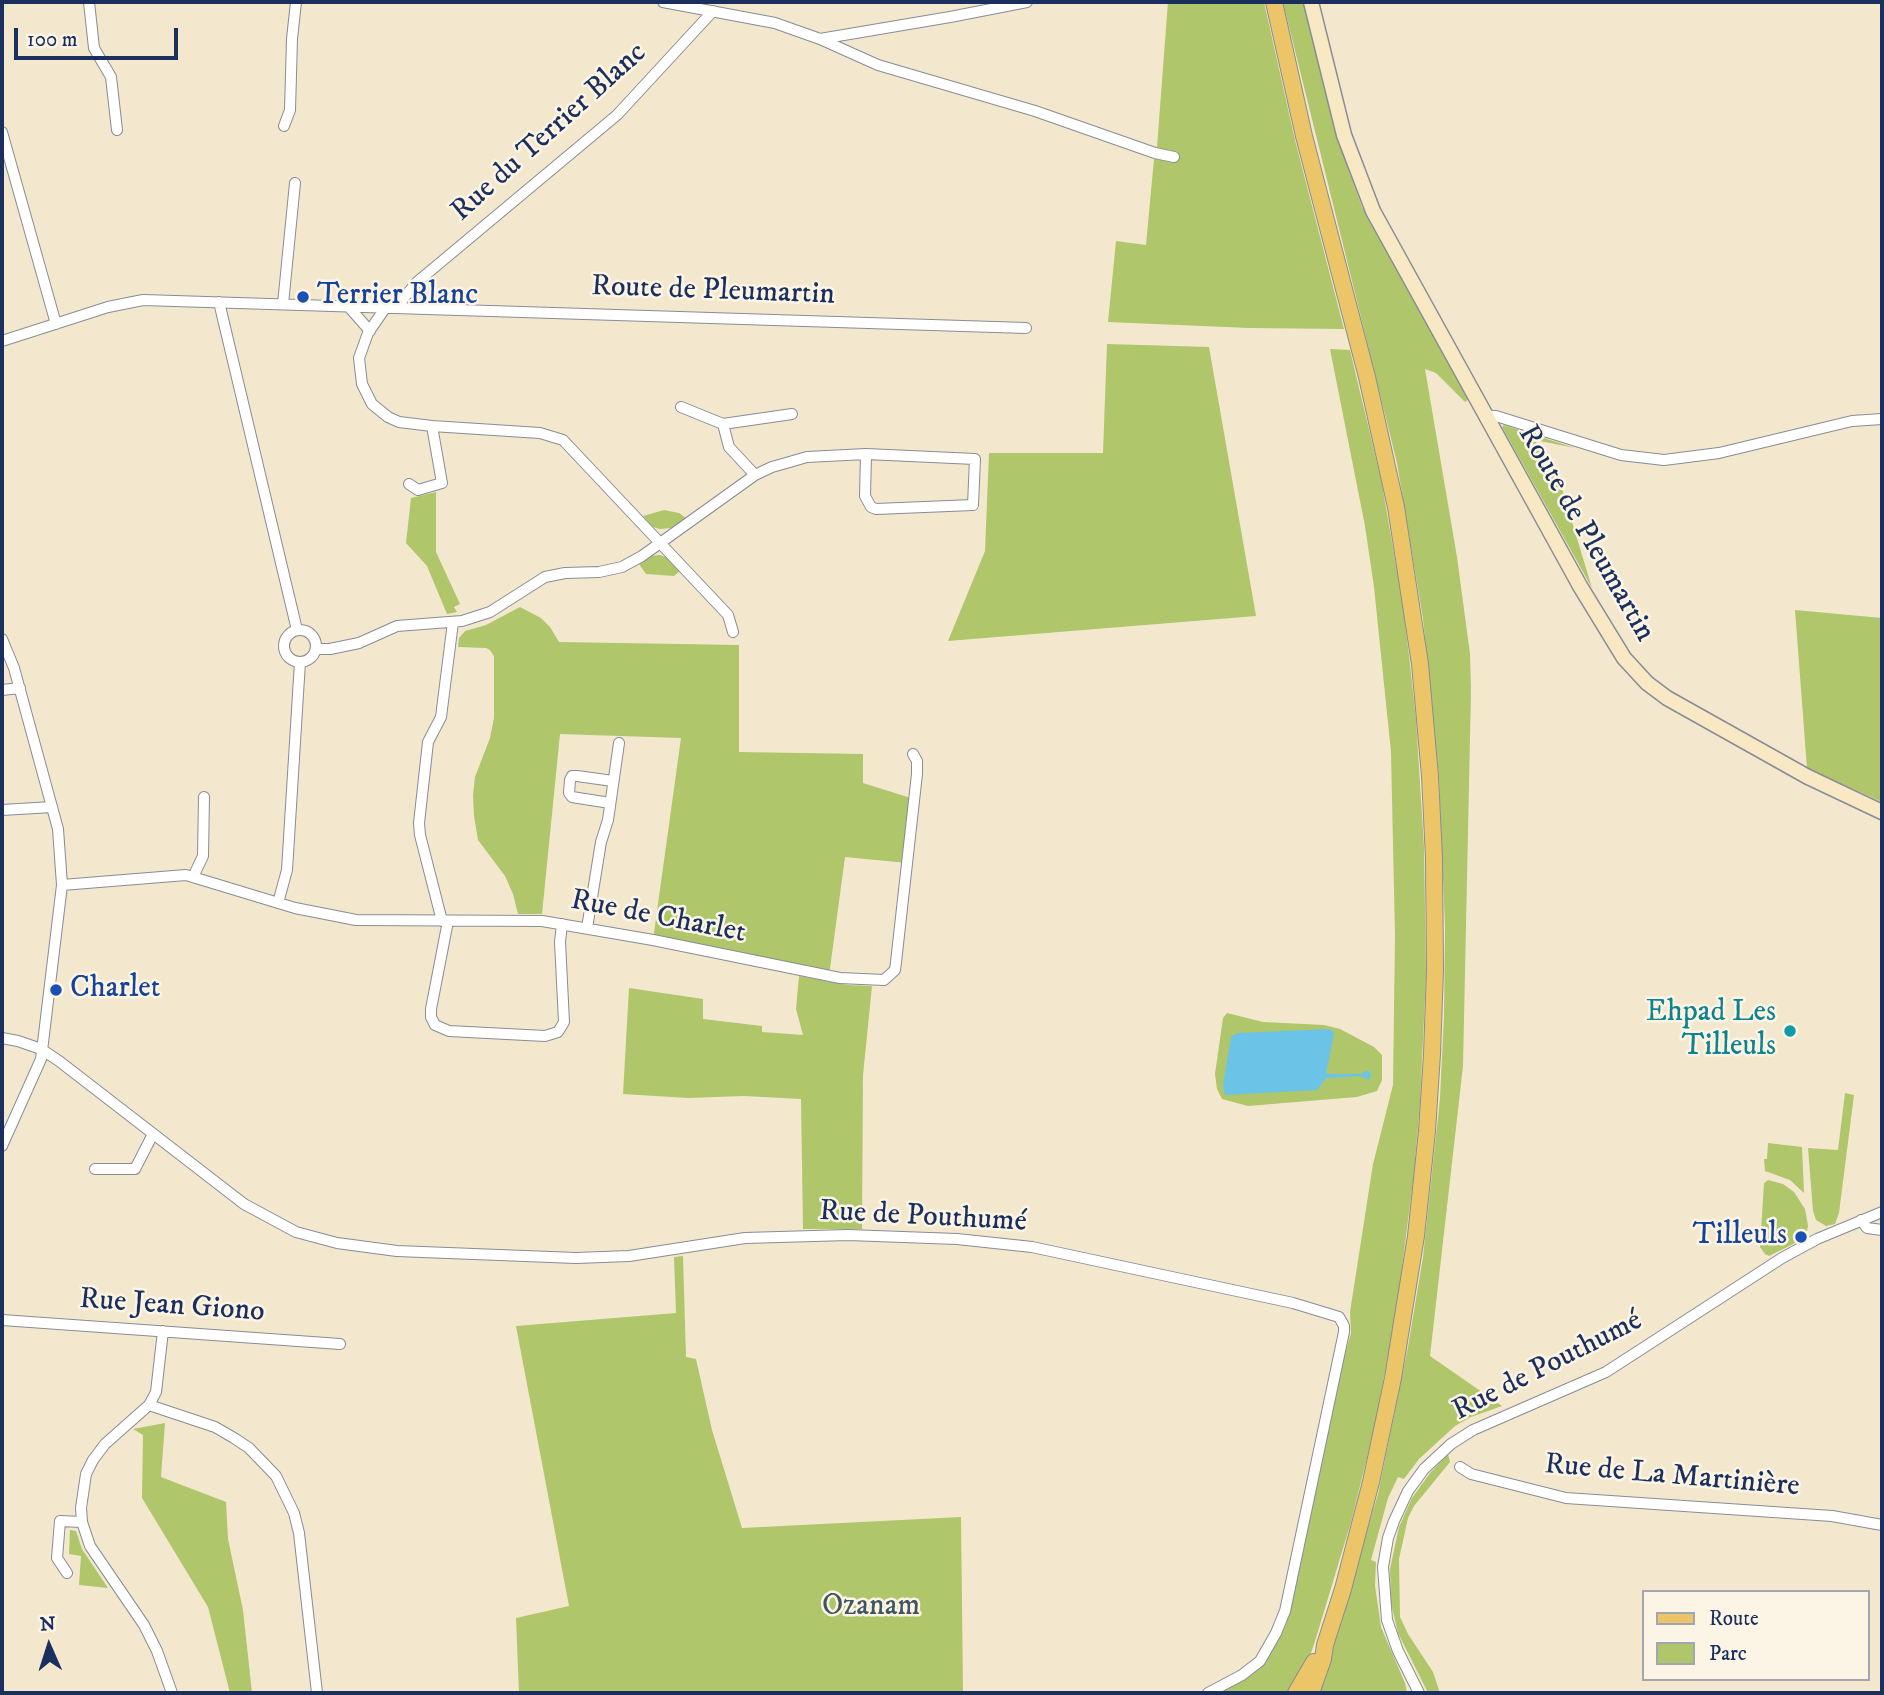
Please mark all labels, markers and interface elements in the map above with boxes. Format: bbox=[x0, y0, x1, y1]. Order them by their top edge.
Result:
scale bar bbox=[18, 14, 182, 58]
text: 100 m bbox=[27, 27, 78, 53]
street label: Rue du Terrier Blanc bbox=[445, 36, 655, 230]
street label: Route de Pleumartin bbox=[591, 270, 835, 314]
place label: Terrier Blanc bbox=[317, 279, 478, 315]
marker: Terrier Blanc bbox=[295, 289, 311, 305]
street label: Route de Pleumartin bbox=[1508, 419, 1662, 649]
street label: Rue de Charlet bbox=[567, 883, 749, 953]
place label: Charlet bbox=[70, 972, 160, 1008]
marker: Charlet bbox=[48, 982, 64, 998]
place label: Ehpad Les Tilleuls bbox=[1646, 996, 1776, 1066]
marker: Ehpad Les Tilleuls bbox=[1782, 1023, 1798, 1039]
street label: Rue de Pouthumé bbox=[818, 1195, 1028, 1241]
place label: Tilleuls bbox=[1693, 1219, 1787, 1255]
marker: Tilleuls bbox=[1793, 1229, 1809, 1245]
street label: Rue Jean Giono bbox=[78, 1283, 266, 1331]
street label: Rue de Pouthumé bbox=[1447, 1304, 1649, 1430]
street label: Rue de La Martinière bbox=[1543, 1448, 1801, 1506]
park label: Ozanam bbox=[822, 1590, 920, 1626]
legend bbox=[1643, 1590, 1870, 1681]
text: Route bbox=[1709, 1606, 1759, 1632]
north arrow bbox=[14, 1611, 84, 1681]
text: N bbox=[39, 1613, 56, 1636]
text: Parc bbox=[1709, 1641, 1747, 1667]

